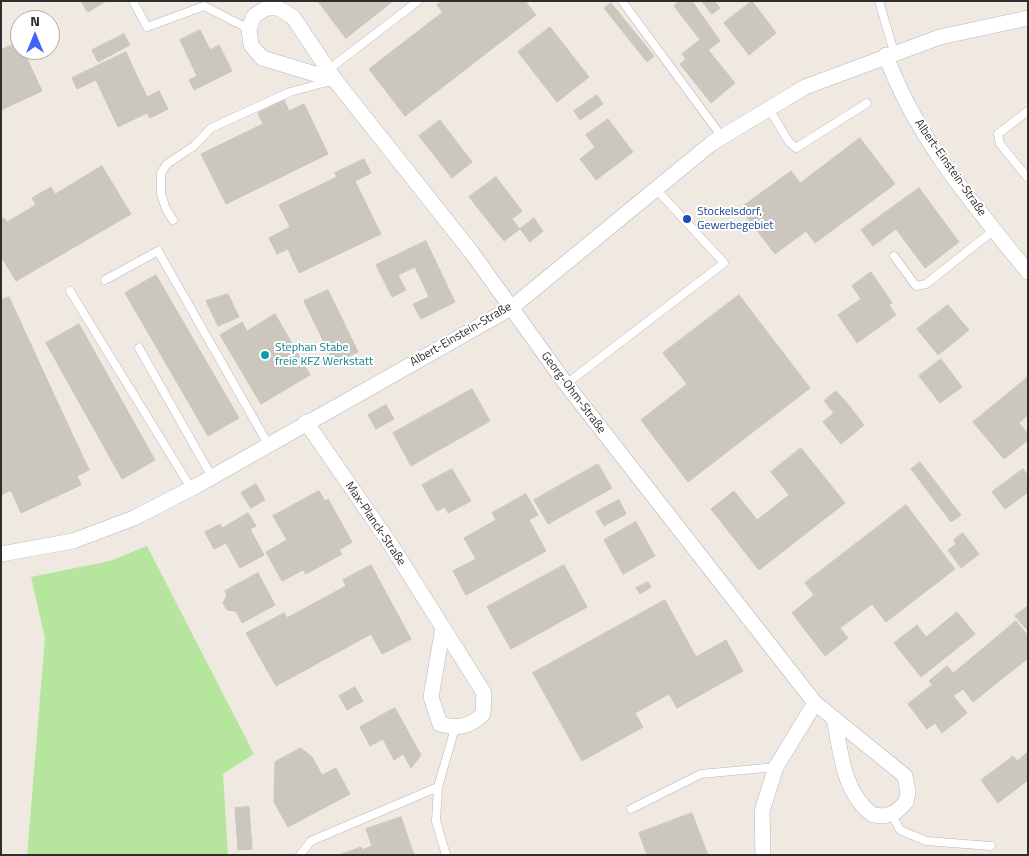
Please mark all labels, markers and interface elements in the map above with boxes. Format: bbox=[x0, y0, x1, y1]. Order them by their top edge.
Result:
north arrow bbox=[10, 10, 60, 60]
text: N bbox=[30, 10, 40, 31]
street label: Albert-Einstein-Straße bbox=[911, 117, 989, 219]
place label: Stockelsdorf, Gewerbegebiet bbox=[697, 205, 773, 233]
marker: Stockelsdorf, Gewerbegebiet bbox=[681, 213, 693, 225]
street label: Albert-Einstein-Straße bbox=[408, 300, 514, 370]
place label: Stephan Stabe freie KFZ Werkstatt bbox=[275, 341, 373, 369]
marker: Stephan Stabe freie KFZ Werkstatt bbox=[259, 349, 271, 361]
street label: Georg-Ohm-Straße bbox=[538, 349, 608, 437]
street label: Max-Planck-Straße bbox=[342, 479, 408, 569]

